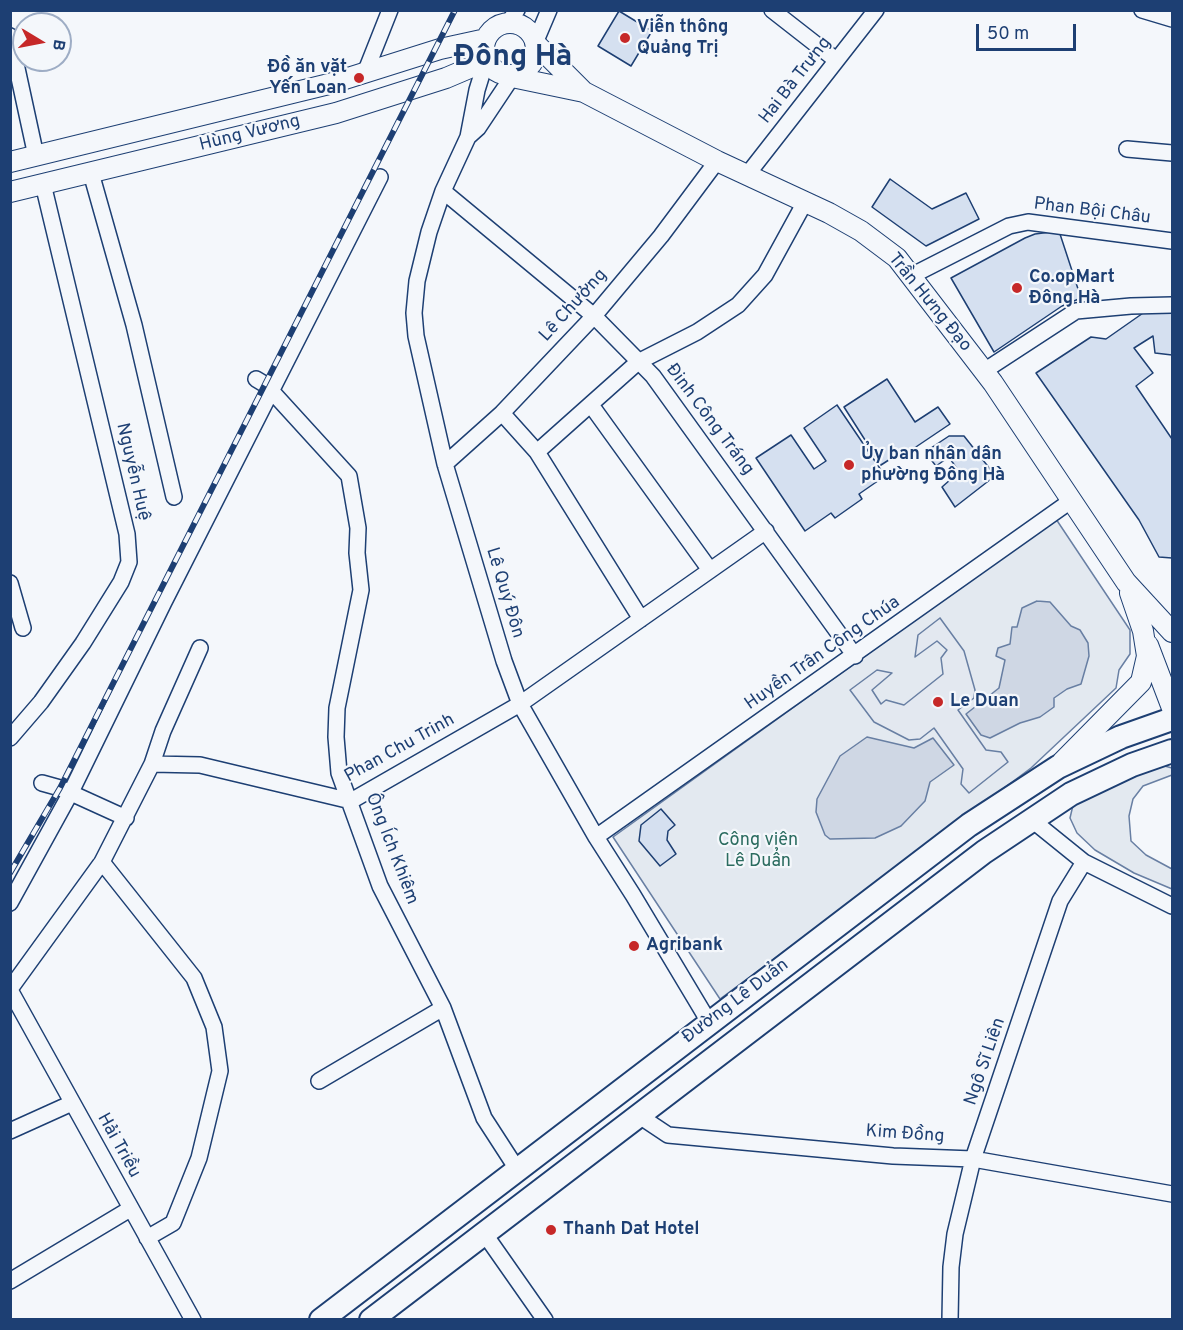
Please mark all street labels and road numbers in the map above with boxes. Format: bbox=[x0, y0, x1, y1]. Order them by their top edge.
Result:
street label: Hai Bà Trưng bbox=[755, 33, 837, 129]
street label: Hùng Vương bbox=[197, 111, 303, 157]
street label: Phan Bội Châu bbox=[1032, 194, 1152, 230]
street label: Trần Hưng Đạo bbox=[883, 249, 975, 357]
street label: Lê Chưởng bbox=[536, 265, 612, 347]
street label: Đinh Công Tráng bbox=[660, 360, 758, 480]
street label: Nguyễn Huệ bbox=[110, 421, 154, 523]
street label: Lê Quý Đôn bbox=[480, 545, 528, 641]
street label: Huyền Trân Công Chúa bbox=[741, 592, 905, 716]
street label: Phan Chu Trinh bbox=[341, 710, 459, 788]
street label: Ông Ích Khiêm bbox=[360, 790, 422, 908]
street label: Đường Lê Duẩn bbox=[679, 955, 793, 1049]
street label: Ngô Sĩ Liên bbox=[961, 1015, 1011, 1109]
street label: Hải Triều bbox=[91, 1110, 145, 1182]
street label: Kim Đồng bbox=[865, 1121, 945, 1149]

